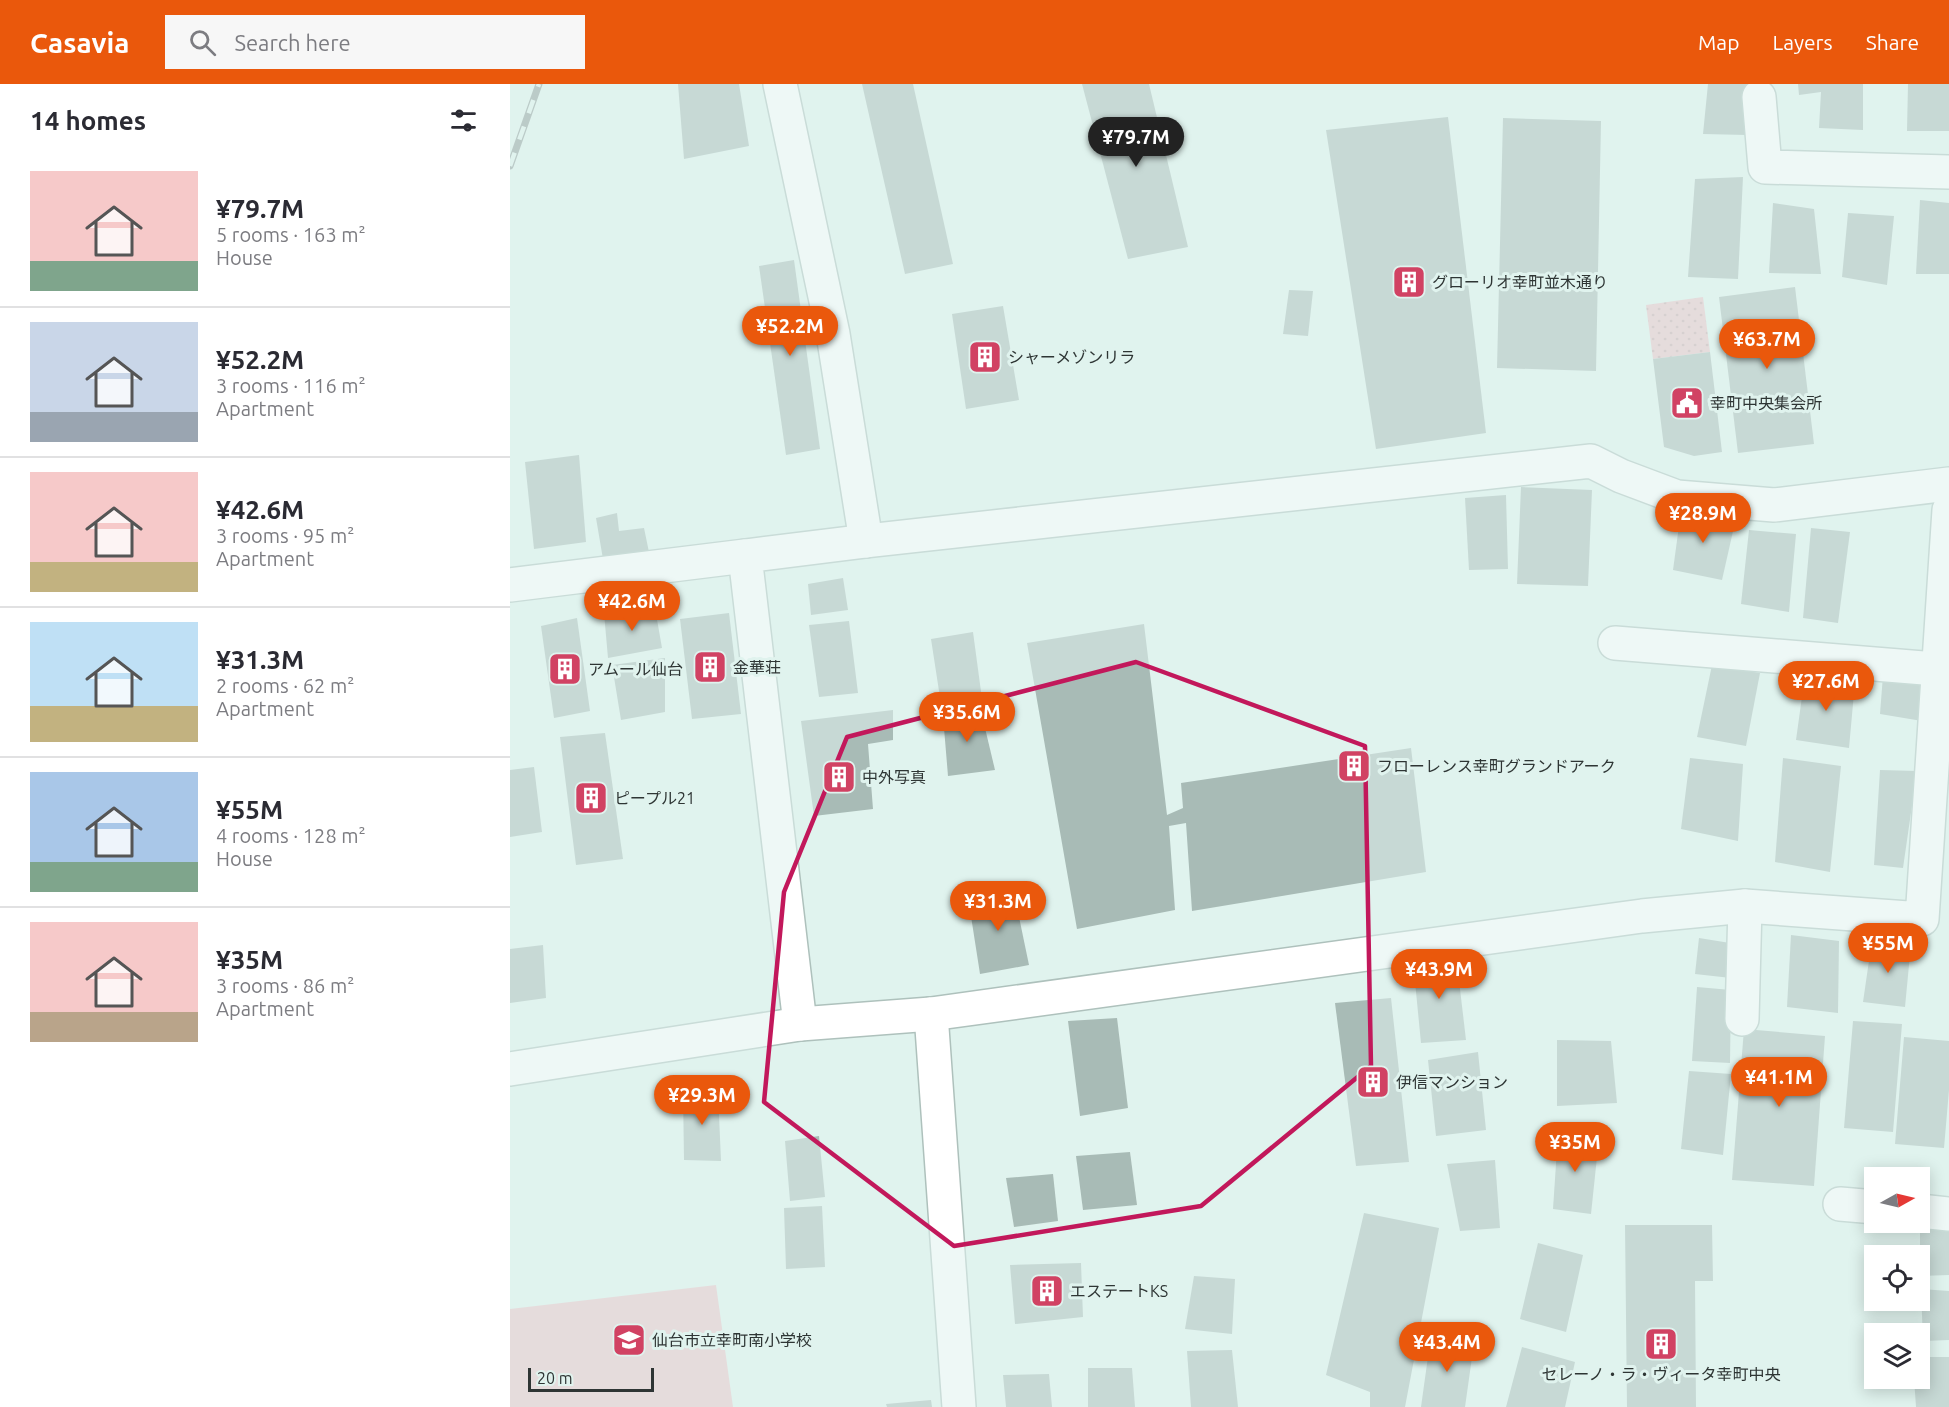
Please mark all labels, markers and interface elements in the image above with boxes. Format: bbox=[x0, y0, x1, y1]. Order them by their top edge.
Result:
search box bbox=[165, 15, 585, 69]
icon: search bbox=[186, 26, 219, 59]
text: Casavia bbox=[30, 27, 129, 58]
text: Search here bbox=[234, 30, 351, 55]
text: Map bbox=[1698, 30, 1739, 54]
text: Layers bbox=[1772, 30, 1833, 54]
text: Share bbox=[1866, 30, 1919, 54]
icon: filters bbox=[447, 104, 480, 137]
text: 14 homes bbox=[30, 106, 146, 135]
pin: ¥79.7M bbox=[1087, 117, 1185, 168]
text: ¥79.7M bbox=[1102, 125, 1170, 148]
text: ¥79.7M bbox=[216, 194, 304, 223]
icon: home bbox=[78, 195, 150, 267]
text: 5 rooms · 163 m² bbox=[216, 223, 366, 246]
text: House bbox=[216, 246, 273, 269]
building icon: グローリオ幸町並木通り bbox=[1391, 264, 1427, 300]
place label: グローリオ幸町並木通り bbox=[1432, 273, 1608, 291]
pin: ¥52.2M bbox=[741, 306, 839, 357]
text: ¥52.2M bbox=[756, 314, 824, 337]
pin: ¥63.7M bbox=[1718, 319, 1816, 370]
text: ¥63.7M bbox=[1733, 327, 1801, 350]
building icon: シャーメゾンリラ bbox=[967, 339, 1003, 375]
text: ¥52.2M bbox=[216, 345, 304, 374]
icon: home bbox=[78, 346, 150, 418]
place label: シャーメゾンリラ bbox=[1008, 348, 1135, 366]
text: 3 rooms · 116 m² bbox=[216, 374, 366, 397]
public building icon: 幸町中央集会所 bbox=[1669, 385, 1705, 421]
place label: 幸町中央集会所 bbox=[1710, 394, 1822, 412]
text: Apartment bbox=[216, 397, 314, 420]
pin: ¥28.9M bbox=[1654, 493, 1752, 544]
text: ¥42.6M bbox=[216, 495, 304, 524]
icon: home bbox=[78, 496, 150, 568]
text: ¥28.9M bbox=[1669, 501, 1737, 524]
text: 3 rooms · 95 m² bbox=[216, 524, 354, 547]
text: Apartment bbox=[216, 547, 314, 570]
pin: ¥42.6M bbox=[583, 581, 681, 632]
text: ¥42.6M bbox=[598, 589, 666, 612]
text: ¥31.3M bbox=[216, 645, 304, 674]
icon: home bbox=[78, 646, 150, 718]
building icon: 金華荘 bbox=[692, 649, 728, 685]
building icon: アムール仙台 bbox=[547, 651, 583, 687]
place label: 金華荘 bbox=[733, 658, 781, 676]
place label: アムール仙台 bbox=[588, 660, 683, 678]
pin: ¥27.6M bbox=[1777, 661, 1875, 712]
text: ¥27.6M bbox=[1792, 669, 1860, 692]
text: 2 rooms · 62 m² bbox=[216, 674, 354, 697]
pin: ¥35.6M bbox=[918, 692, 1016, 743]
text: Apartment bbox=[216, 697, 314, 720]
text: ¥35.6M bbox=[933, 700, 1001, 723]
building icon: フローレンス幸町グランドアーク bbox=[1336, 748, 1372, 784]
place label: フローレンス幸町グランドアーク bbox=[1377, 757, 1616, 775]
building icon: 中外写真 bbox=[821, 759, 857, 795]
place label: 中外写真 bbox=[862, 768, 926, 786]
building icon: ピープル21 bbox=[573, 780, 609, 816]
place label: ピープル21 bbox=[614, 789, 695, 807]
text: ¥55M bbox=[216, 795, 283, 824]
icon: home bbox=[78, 796, 150, 868]
text: 4 rooms · 128 m² bbox=[216, 824, 366, 847]
text: House bbox=[216, 847, 273, 870]
pin: ¥31.3M bbox=[949, 881, 1047, 932]
text: ¥31.3M bbox=[964, 889, 1032, 912]
pin: ¥55M bbox=[1852, 923, 1924, 974]
text: ¥55M bbox=[1862, 931, 1914, 954]
text: ¥35M bbox=[216, 945, 283, 974]
icon: home bbox=[78, 946, 150, 1018]
pin: ¥43.9M bbox=[1390, 949, 1488, 1000]
text: ¥43.9M bbox=[1405, 957, 1473, 980]
text: 3 rooms · 86 m² bbox=[216, 974, 354, 997]
text: Apartment bbox=[216, 997, 314, 1020]
pin: ¥41.1M bbox=[1730, 1057, 1828, 1108]
building icon: 伊信マンション bbox=[1355, 1064, 1391, 1100]
text: ¥41.1M bbox=[1745, 1065, 1813, 1088]
place label: 伊信マンション bbox=[1396, 1073, 1508, 1091]
pin: ¥29.3M bbox=[653, 1075, 751, 1126]
text: ¥29.3M bbox=[668, 1083, 736, 1106]
pin: ¥35M bbox=[1539, 1122, 1611, 1173]
text: ¥35M bbox=[1549, 1130, 1601, 1153]
north arrow bbox=[1864, 1167, 1930, 1233]
map controls bbox=[1864, 1167, 1930, 1389]
button: locate bbox=[1864, 1245, 1930, 1311]
building icon: エステートKS bbox=[1029, 1273, 1065, 1309]
place label: エステートKS bbox=[1070, 1282, 1168, 1300]
school or university icon: 仙台市立幸町南小学校 bbox=[611, 1322, 647, 1358]
pin: ¥43.4M bbox=[1398, 1322, 1496, 1373]
button: layers bbox=[1864, 1323, 1930, 1389]
building icon: セレーノ・ラ・ヴィータ幸町中央 bbox=[1643, 1326, 1679, 1362]
text: ¥43.4M bbox=[1413, 1330, 1481, 1353]
place label: 仙台市立幸町南小学校 bbox=[652, 1331, 812, 1349]
scale bar bbox=[528, 1365, 654, 1392]
place label: セレーノ・ラ・ヴィータ幸町中央 bbox=[1541, 1365, 1781, 1383]
text: 20 m bbox=[537, 1369, 573, 1387]

